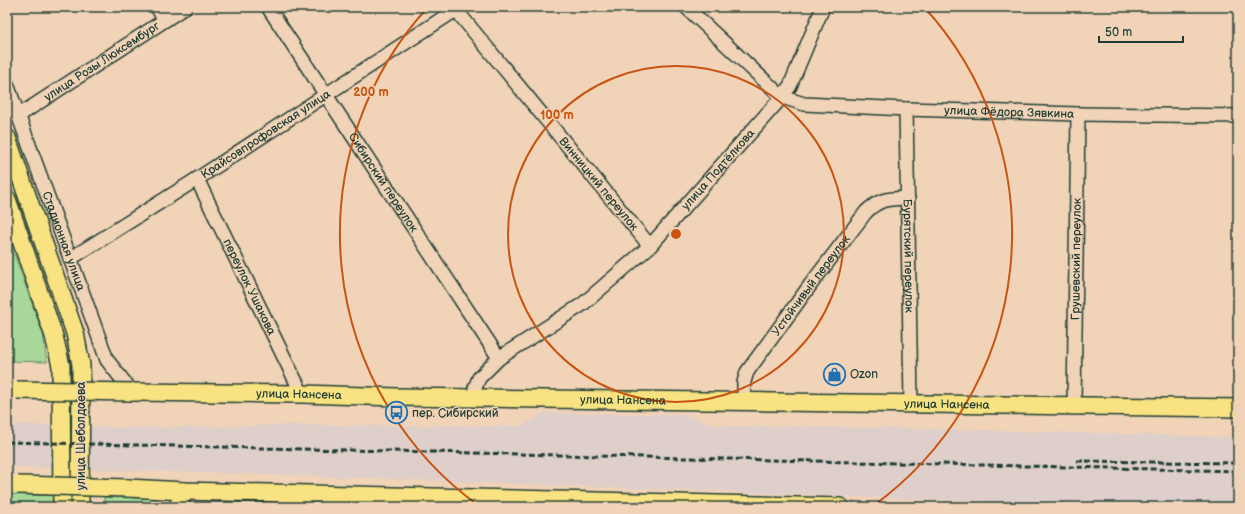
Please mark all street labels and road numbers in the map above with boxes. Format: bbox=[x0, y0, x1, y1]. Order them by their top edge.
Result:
street label: улица Розы Люксембург bbox=[41, 18, 163, 105]
street label: Крайсовпрофовская улица bbox=[198, 87, 333, 182]
street label: улица Фёдора Зявкина bbox=[944, 103, 1074, 122]
street label: улица Подтёлкова bbox=[678, 126, 758, 213]
street label: Сибирский переулок bbox=[345, 130, 422, 236]
street label: Винницкий переулок bbox=[556, 134, 642, 235]
street label: Стадионная улица bbox=[39, 189, 88, 293]
street label: Грушевский переулок bbox=[1068, 197, 1085, 320]
street label: Бурятский переулок bbox=[900, 199, 916, 314]
street label: Устойчивый переулок bbox=[769, 232, 854, 339]
street label: переулок Ушакова bbox=[219, 236, 279, 338]
street label: улица Шеболдаева bbox=[74, 382, 89, 490]
street label: улица Нансена bbox=[256, 386, 342, 403]
street label: улица Нансена bbox=[580, 392, 666, 409]
street label: улица Нансена bbox=[904, 397, 990, 413]

